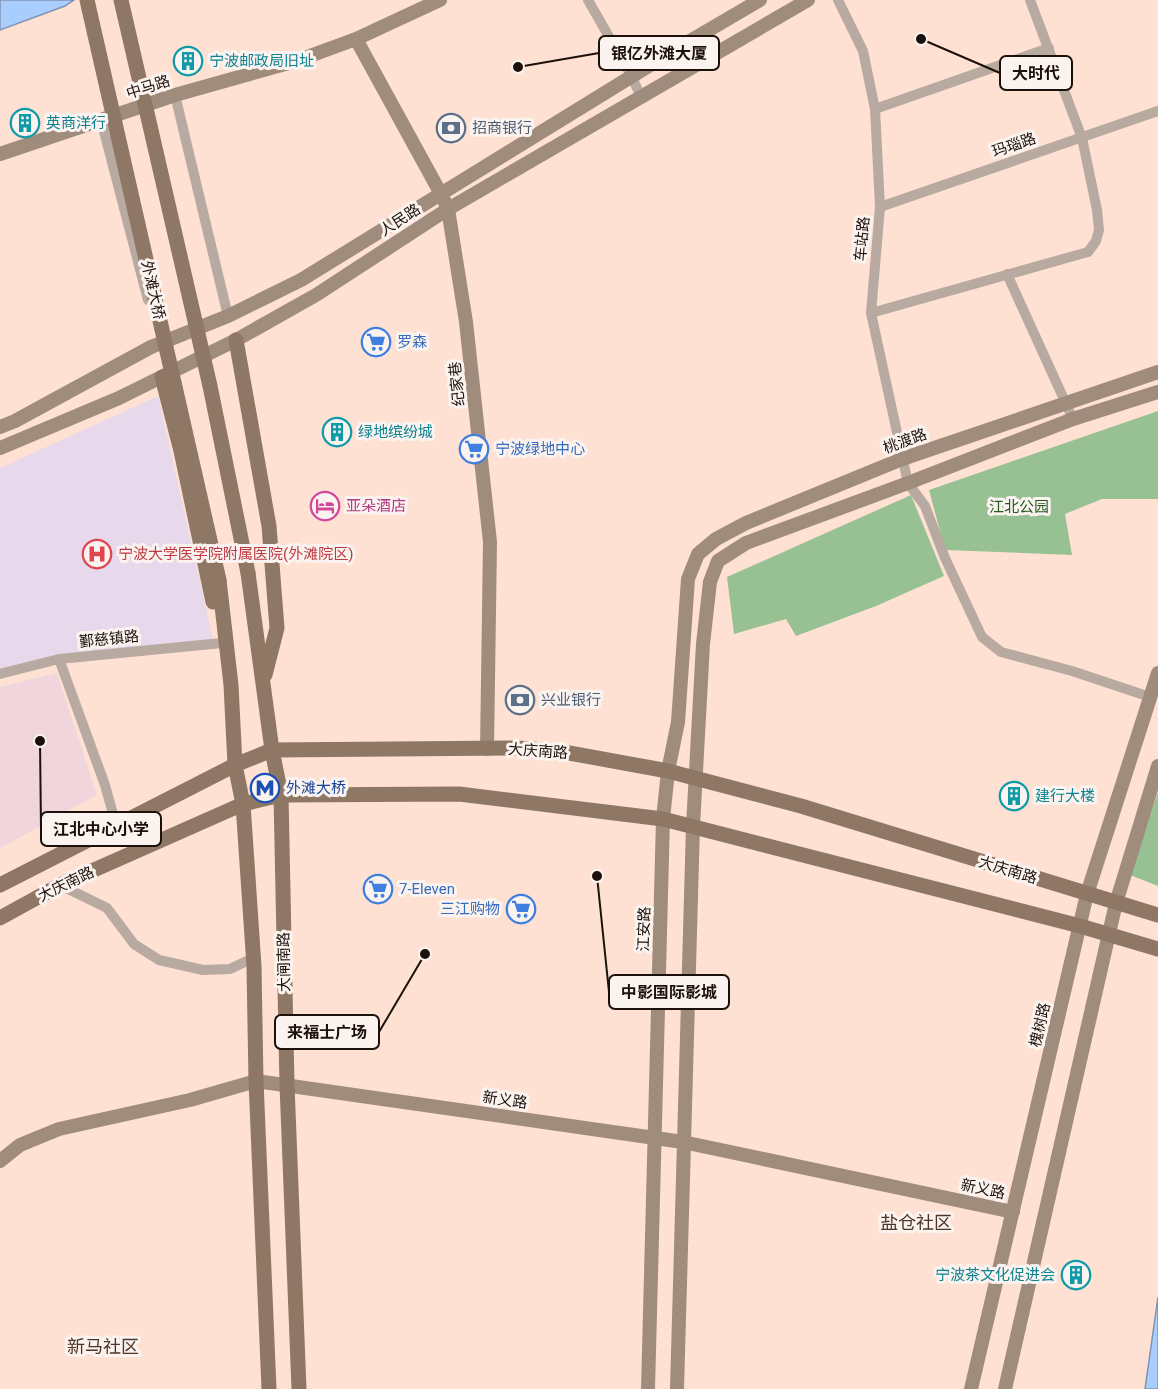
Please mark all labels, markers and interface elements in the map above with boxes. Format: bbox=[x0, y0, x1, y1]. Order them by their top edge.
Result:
callout: 银亿外滩大厦 bbox=[599, 36, 719, 70]
text: 银亿外滩大厦 bbox=[611, 44, 707, 63]
building icon: 宁波邮政局旧址 bbox=[172, 45, 204, 77]
place label: 宁波邮政局旧址 bbox=[209, 52, 314, 70]
callout: 大时代 bbox=[1000, 56, 1072, 90]
text: 大时代 bbox=[1012, 64, 1060, 83]
street label: 中马路 bbox=[124, 71, 172, 103]
building icon: 英商洋行 bbox=[9, 107, 41, 139]
bank icon: 招商银行 bbox=[435, 112, 467, 144]
place label: 英商洋行 bbox=[46, 114, 106, 132]
place label: 招商银行 bbox=[472, 119, 532, 137]
street label: 玛瑙路 bbox=[990, 129, 1038, 161]
street label: 人民路 bbox=[376, 200, 424, 240]
street label: 车站路 bbox=[851, 216, 873, 262]
street label: 外滩大桥 bbox=[137, 259, 169, 321]
supermarket icon: 罗森 bbox=[360, 326, 392, 358]
place label: 罗森 bbox=[397, 333, 427, 351]
street label: 纪家巷 bbox=[446, 361, 468, 407]
building icon: 绿地缤纷城 bbox=[321, 416, 353, 448]
place label: 绿地缤纷城 bbox=[358, 423, 433, 441]
street label: 桃渡路 bbox=[881, 425, 929, 457]
supermarket icon: 宁波绿地中心 bbox=[458, 433, 490, 465]
place label: 宁波绿地中心 bbox=[495, 440, 585, 458]
hotel icon: 亚朵酒店 bbox=[309, 490, 341, 522]
place label: 亚朵酒店 bbox=[346, 497, 406, 515]
park label: 江北公园 bbox=[989, 498, 1049, 516]
hospital icon: 宁波大学医学院附属医院(外滩院区) bbox=[81, 538, 113, 570]
place label: 宁波大学医学院附属医院(外滩院区) bbox=[118, 545, 353, 563]
street label: 鄞慈镇路 bbox=[78, 627, 140, 651]
bank icon: 兴业银行 bbox=[504, 684, 536, 716]
place label: 兴业银行 bbox=[541, 691, 601, 709]
street label: 大庆南路 bbox=[507, 740, 569, 762]
metro station icon: 外滩大桥 bbox=[249, 772, 281, 804]
place label: 外滩大桥 bbox=[286, 779, 346, 797]
building icon: 建行大楼 bbox=[998, 780, 1030, 812]
place label: 建行大楼 bbox=[1035, 787, 1095, 805]
callout: 江北中心小学 bbox=[41, 812, 161, 846]
text: 江北中心小学 bbox=[53, 820, 149, 839]
street label: 大庆南路 bbox=[977, 853, 1039, 887]
street label: 大庆南路 bbox=[35, 863, 97, 905]
supermarket icon: 7-Eleven bbox=[362, 873, 394, 905]
place label: 7-Eleven bbox=[399, 880, 455, 898]
supermarket icon: 三江购物 bbox=[505, 893, 537, 925]
place label: 三江购物 bbox=[440, 900, 500, 918]
street label: 江安路 bbox=[634, 906, 654, 952]
street label: 大闸南路 bbox=[274, 932, 294, 992]
callout: 中影国际影城 bbox=[609, 975, 729, 1009]
text: 中影国际影城 bbox=[621, 983, 717, 1002]
street label: 槐树路 bbox=[1026, 1001, 1054, 1049]
callout: 来福士广场 bbox=[275, 1015, 379, 1049]
text: 来福士广场 bbox=[287, 1023, 367, 1042]
street label: 新义路 bbox=[481, 1088, 529, 1112]
street label: 新义路 bbox=[959, 1176, 1007, 1202]
district label: 盐仓社区 bbox=[880, 1212, 952, 1233]
building icon: 宁波茶文化促进会 bbox=[1060, 1259, 1092, 1291]
place label: 宁波茶文化促进会 bbox=[935, 1266, 1055, 1284]
district label: 新马社区 bbox=[67, 1336, 139, 1357]

